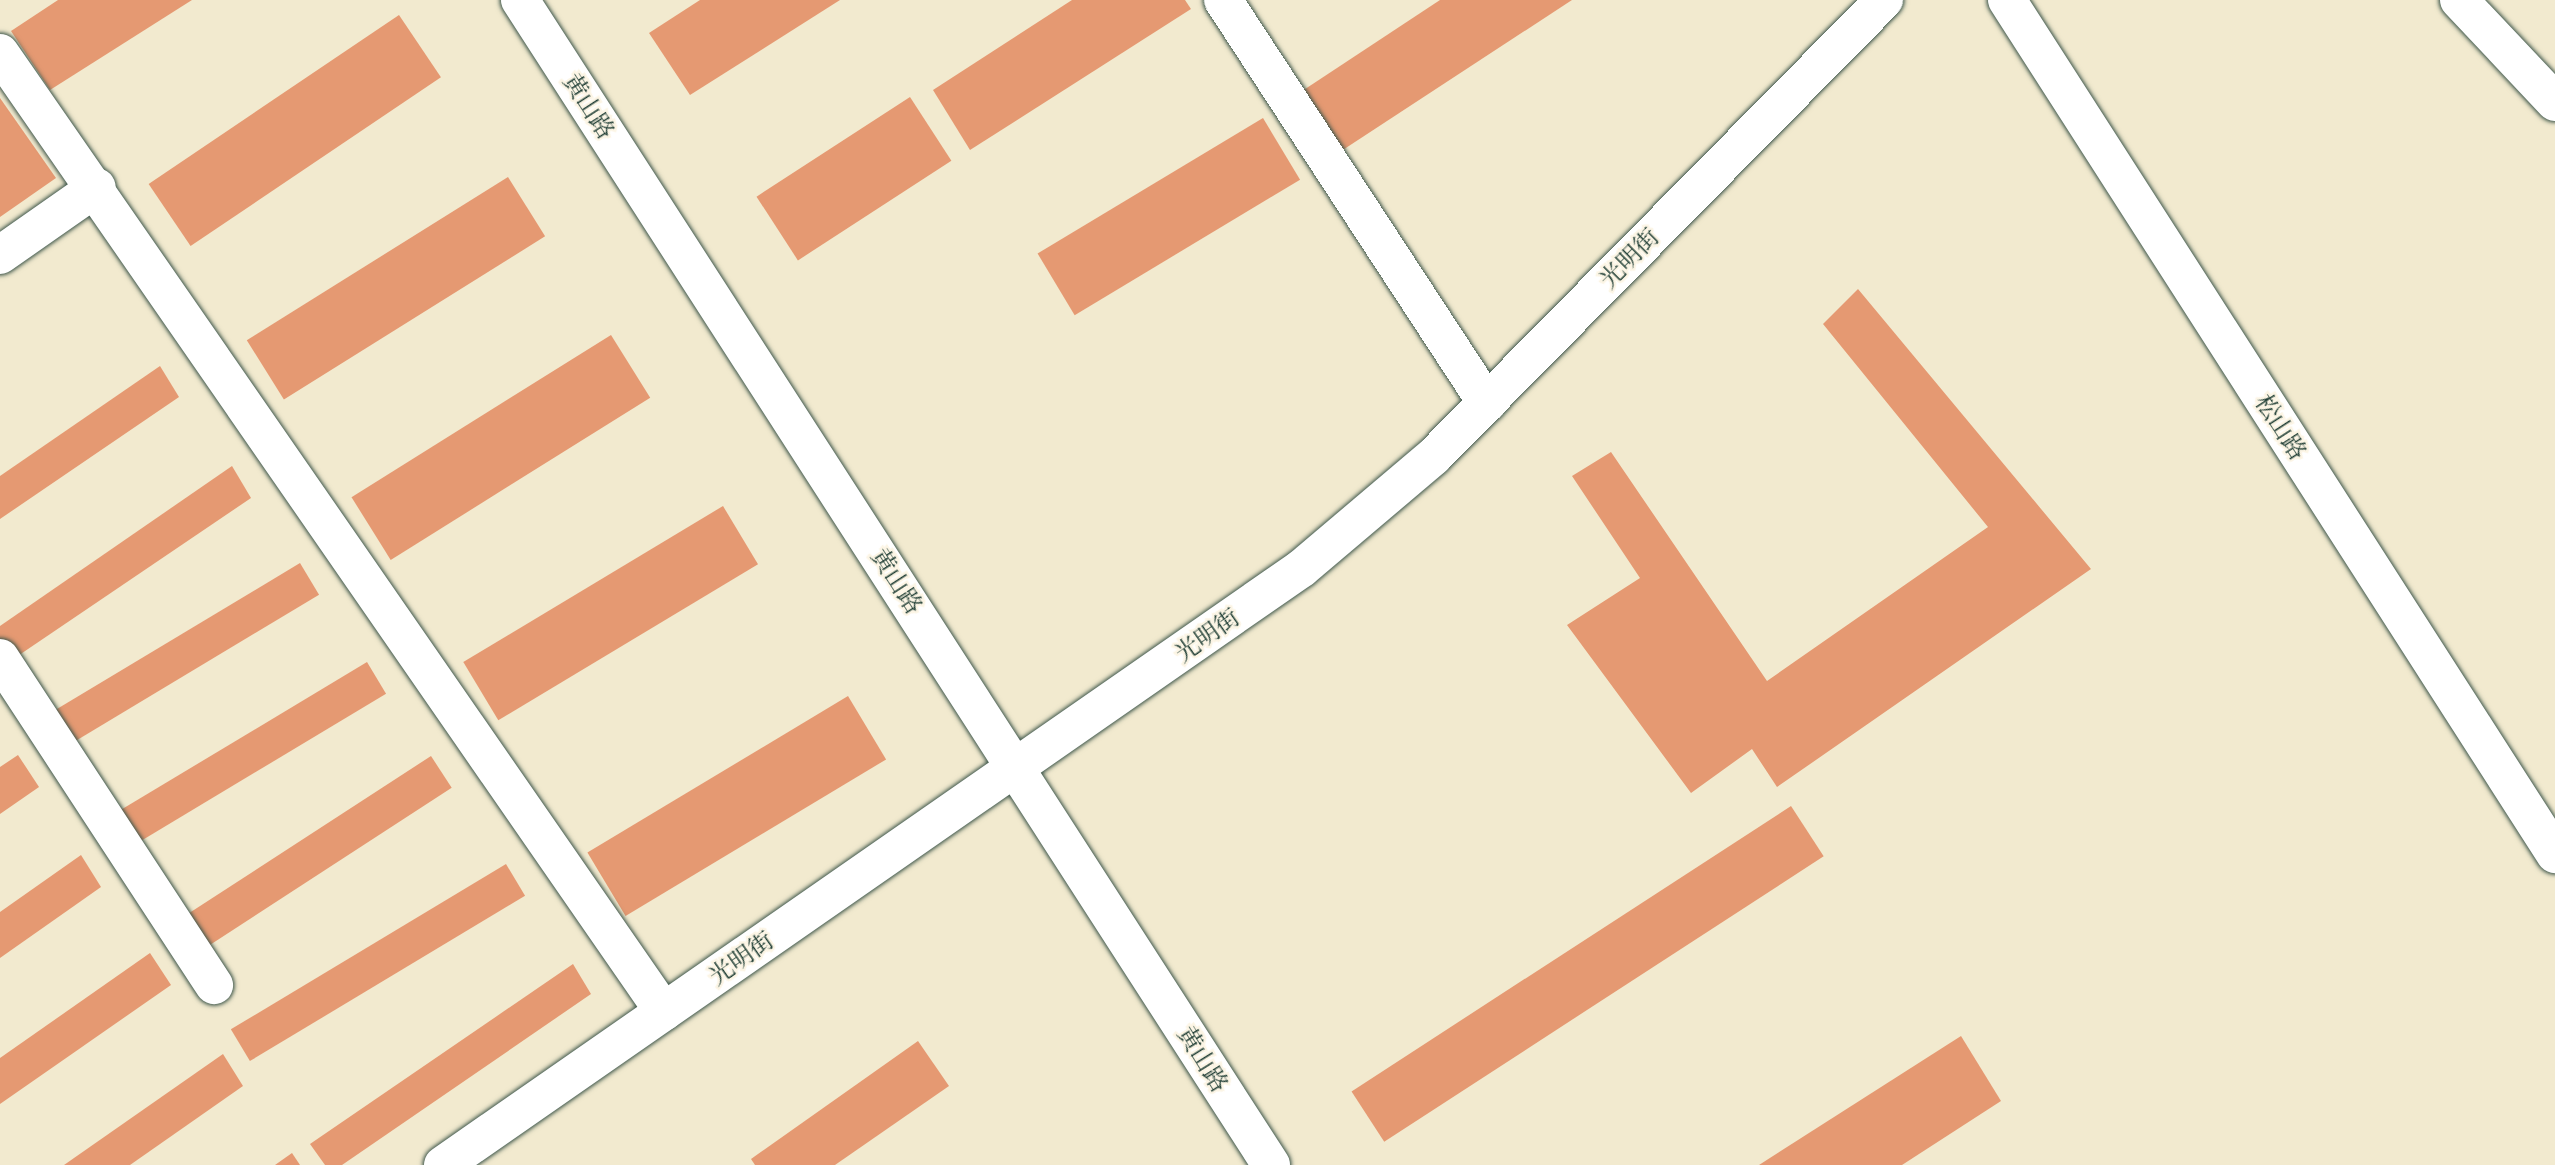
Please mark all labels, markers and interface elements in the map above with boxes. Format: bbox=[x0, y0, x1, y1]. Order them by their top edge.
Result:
street label: 黄山路 bbox=[557, 68, 621, 144]
street label: 光明街 bbox=[1593, 222, 1665, 294]
street label: 松山路 bbox=[2249, 389, 2313, 465]
street label: 黄山路 bbox=[865, 543, 929, 619]
street label: 光明街 bbox=[1169, 603, 1245, 667]
street label: 光明街 bbox=[703, 926, 779, 990]
street label: 黄山路 bbox=[1172, 1021, 1234, 1097]

